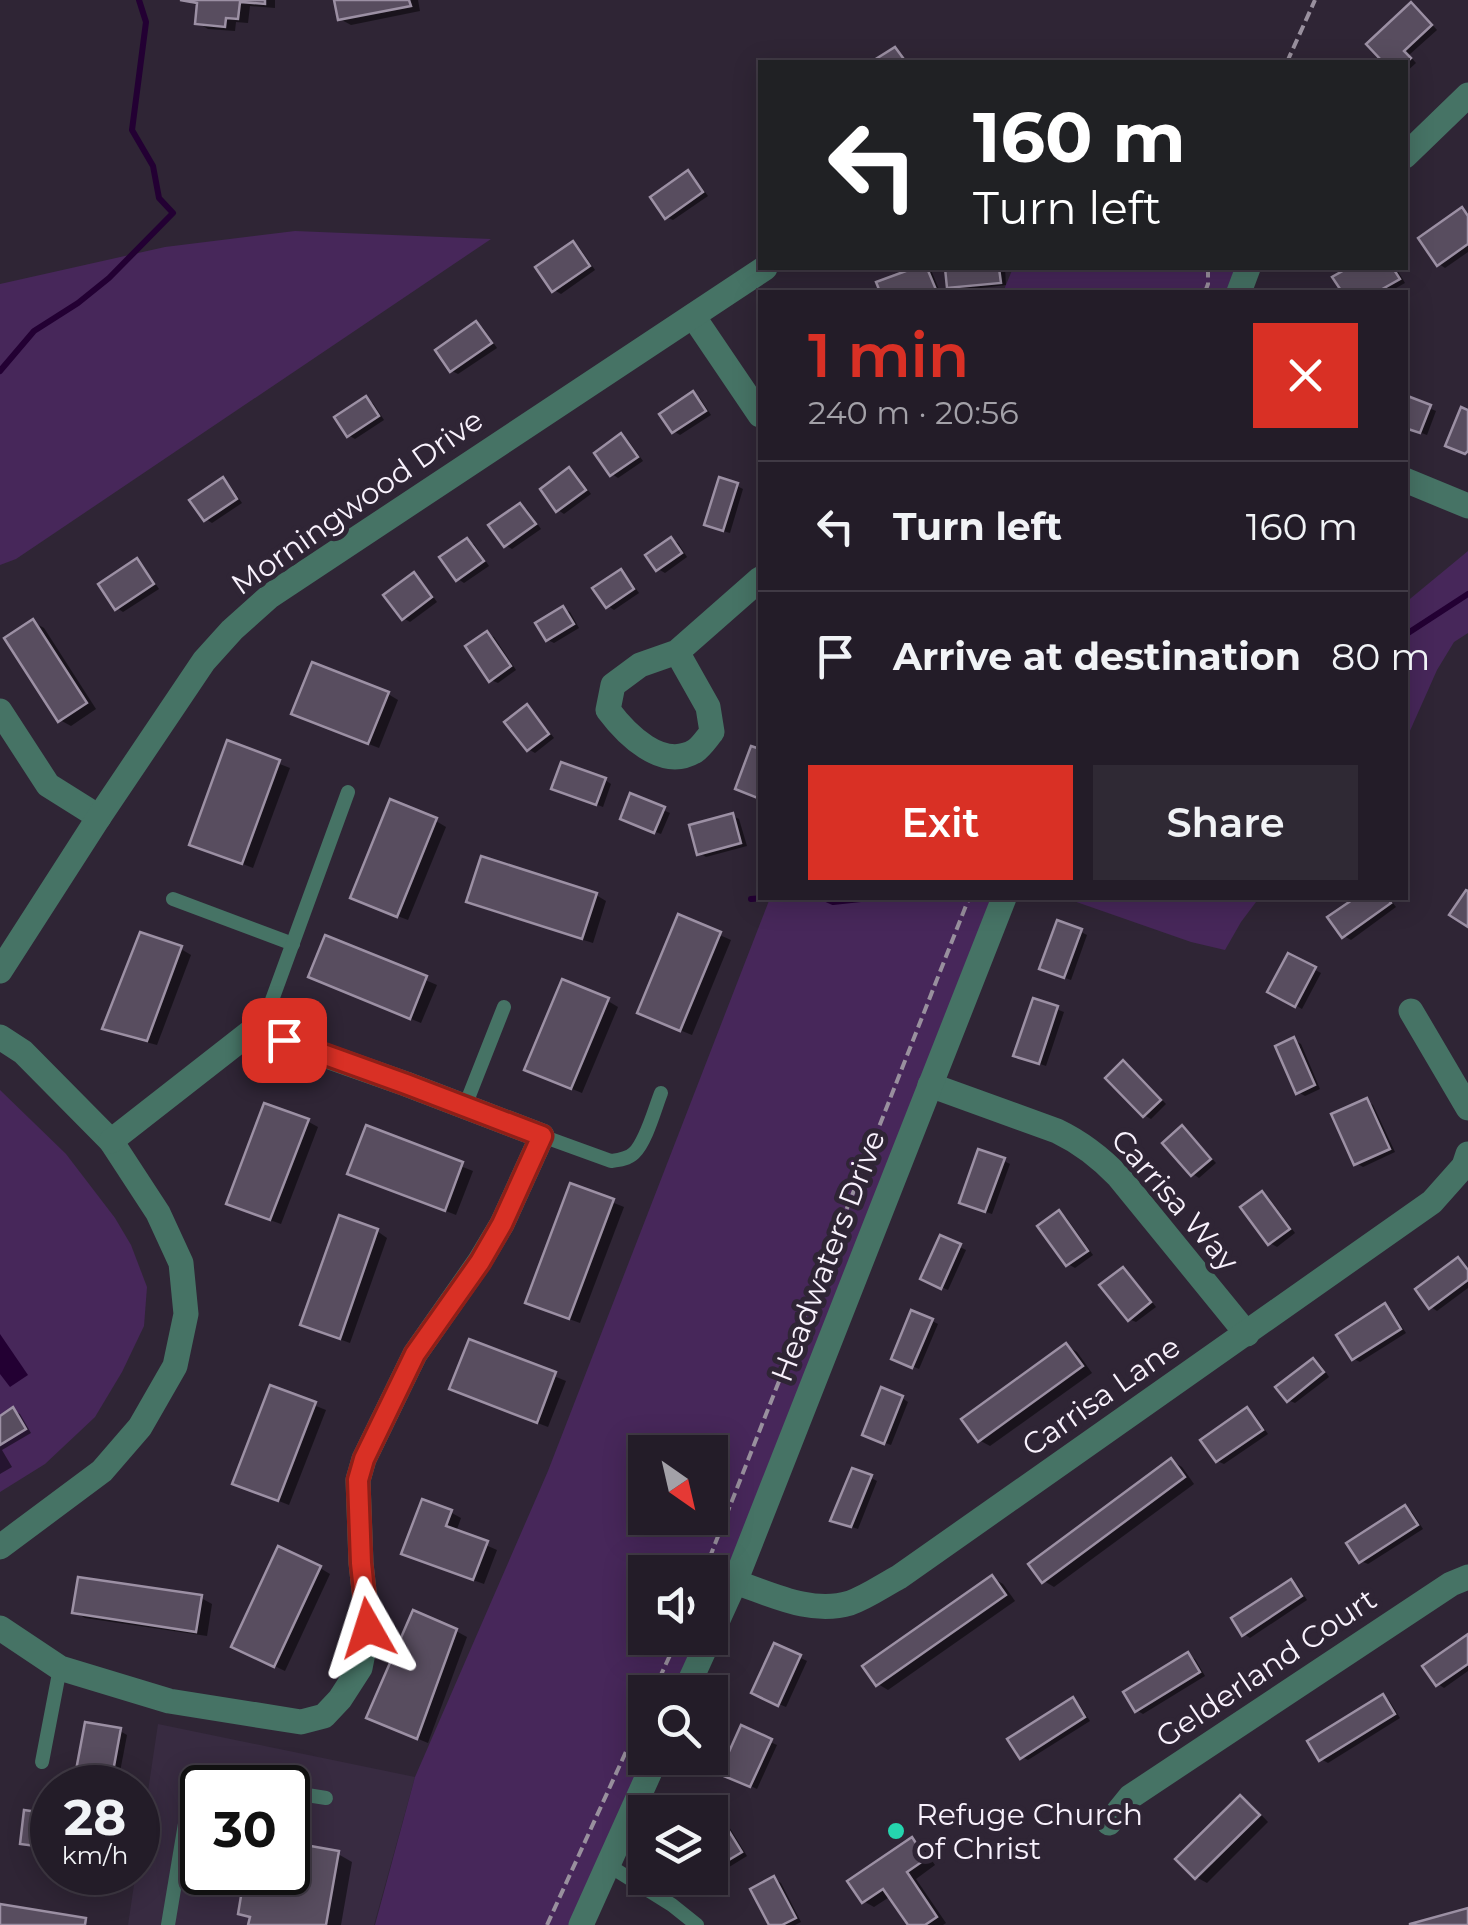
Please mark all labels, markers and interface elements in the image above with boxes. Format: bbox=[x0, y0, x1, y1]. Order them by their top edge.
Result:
text: 160 m bbox=[973, 94, 1186, 180]
icon: left bbox=[808, 100, 938, 230]
text: Turn left bbox=[973, 180, 1161, 235]
text: 1 min bbox=[808, 319, 969, 392]
button: close bbox=[1253, 323, 1358, 428]
text: 240 m · 20:56 bbox=[808, 393, 1019, 432]
street label: Morningwood Drive bbox=[224, 401, 490, 603]
icon: left bbox=[808, 499, 863, 554]
text: Turn left bbox=[893, 503, 1062, 550]
text: 160 m bbox=[1246, 503, 1358, 550]
icon: arrive bbox=[808, 629, 863, 684]
text: Arrive at destination bbox=[893, 633, 1301, 680]
text: 80 m bbox=[1331, 633, 1431, 680]
button: Exit bbox=[808, 765, 1073, 880]
button: Share bbox=[1093, 765, 1358, 880]
pin bbox=[242, 998, 327, 1083]
icon: arrive bbox=[257, 1013, 312, 1068]
street label: Carrisa Way bbox=[1103, 1122, 1247, 1279]
street label: Headwaters Drive bbox=[763, 1125, 893, 1387]
street label: Carrisa Lane bbox=[1015, 1328, 1187, 1464]
north arrow bbox=[628, 1435, 728, 1535]
map controls bbox=[628, 1435, 728, 1895]
button: sound bbox=[628, 1555, 728, 1655]
position arrow bbox=[316, 1576, 420, 1680]
street label: Gelderland Court bbox=[1149, 1580, 1383, 1756]
button: search bbox=[628, 1675, 728, 1775]
speed limit sign: 30 bbox=[180, 1765, 310, 1895]
text: 28 bbox=[64, 1787, 126, 1848]
button: layers bbox=[628, 1795, 728, 1895]
place label: Refuge Church of Christ bbox=[916, 1796, 1143, 1867]
marker: Refuge Church of Christ bbox=[885, 1820, 907, 1842]
text: km/h bbox=[62, 1840, 128, 1870]

